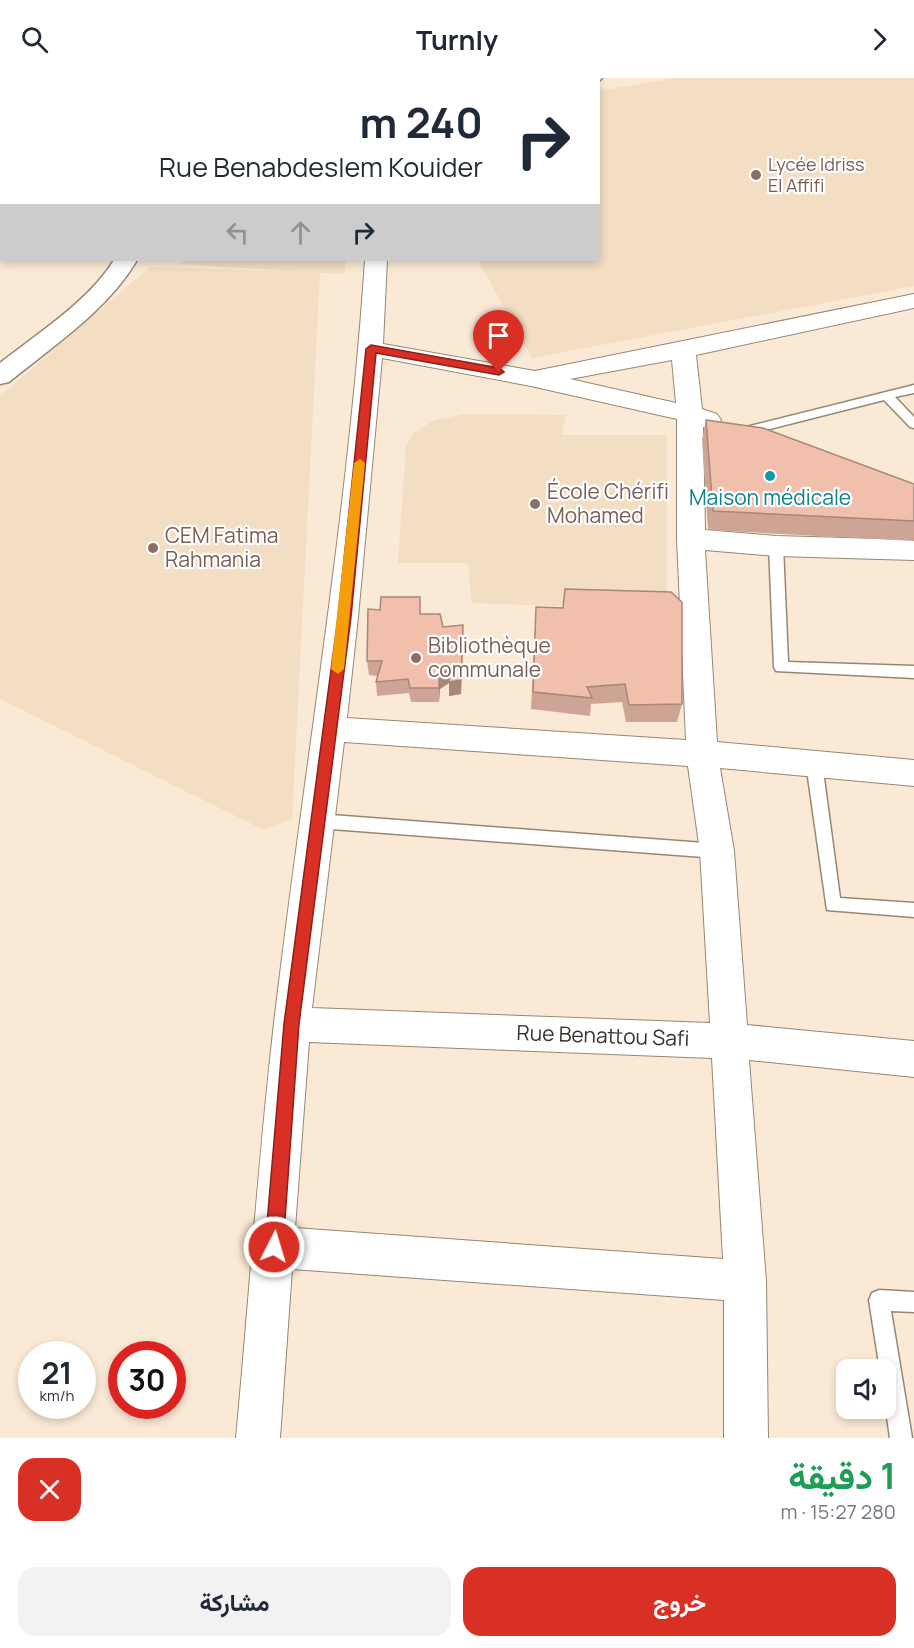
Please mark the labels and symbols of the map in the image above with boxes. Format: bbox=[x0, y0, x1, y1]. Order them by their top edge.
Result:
place label: Lycée Idriss El Affifi bbox=[768, 152, 865, 197]
marker: Lycée Idriss El Affifi bbox=[749, 168, 763, 182]
pin bbox=[473, 310, 524, 372]
marker: Maison médicale bbox=[763, 469, 777, 483]
place label: École Chérifi Mohamed bbox=[547, 477, 669, 529]
place label: Maison médicale bbox=[689, 483, 851, 511]
marker: École Chérifi Mohamed bbox=[528, 497, 542, 511]
place label: CEM Fatima Rahmania bbox=[165, 521, 278, 573]
marker: CEM Fatima Rahmania bbox=[146, 541, 160, 555]
place label: Bibliothèque communale bbox=[428, 631, 551, 683]
marker: Bibliothèque communale bbox=[409, 651, 423, 665]
street label: Rue Benattou Safi bbox=[516, 1018, 690, 1052]
position arrow bbox=[242, 1215, 306, 1279]
speed limit sign: 30 bbox=[108, 1341, 186, 1419]

